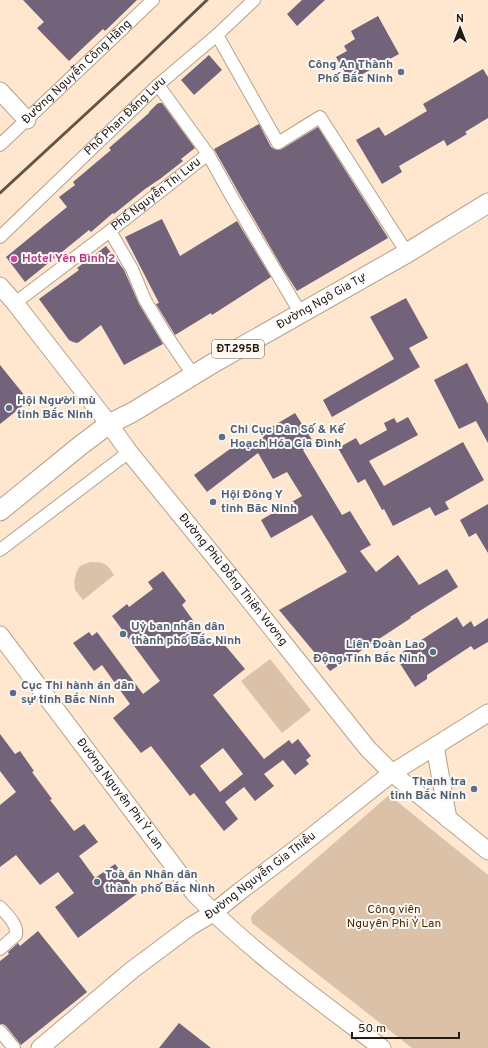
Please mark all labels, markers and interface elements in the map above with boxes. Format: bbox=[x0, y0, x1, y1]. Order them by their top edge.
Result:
north arrow bbox=[440, 8, 480, 48]
text: N bbox=[456, 12, 464, 26]
street label: Đường Nguyễn Công Hãng bbox=[19, 16, 135, 128]
place label: Công An Thành Phố Bắc Ninh bbox=[308, 57, 393, 87]
marker: Công An Thành Phố Bắc Ninh bbox=[396, 67, 406, 77]
street label: Phố Phan Đăng Lưu bbox=[81, 73, 170, 159]
street label: Phố Nguyễn Thị Lưu bbox=[108, 154, 204, 235]
place label: Hotel Yên Bình 2 bbox=[22, 251, 115, 267]
marker: Hotel Yên Bình 2 bbox=[9, 254, 19, 264]
street label: Đường Ngô Gia Tự bbox=[274, 269, 370, 333]
road number: ĐT.295B bbox=[212, 340, 264, 358]
place label: Hội Người mù tỉnh Bắc Ninh bbox=[17, 393, 96, 423]
marker: Hội Người mù tỉnh Bắc Ninh bbox=[4, 403, 14, 413]
place label: Chi Cục Dân Số & Kế Hoạch Hóa Gia Đình bbox=[230, 422, 346, 452]
marker: Chi Cục Dân Số & Kế Hoạch Hóa Gia Đình bbox=[217, 432, 227, 442]
place label: Hội Đông Y tỉnh Băc Ninh bbox=[221, 487, 297, 517]
marker: Hội Đông Y tỉnh Băc Ninh bbox=[208, 497, 218, 507]
street label: Đường Phù Đổng Thiên Vương bbox=[175, 510, 291, 649]
place label: Uỷ ban nhân dân thành phố Bắc Ninh bbox=[131, 619, 241, 649]
marker: Uỷ ban nhân dân thành phố Bắc Ninh bbox=[118, 629, 128, 639]
place label: Liên Đoàn Lao Động Tỉnh Bắc Ninh bbox=[313, 637, 425, 667]
marker: Liên Đoàn Lao Động Tỉnh Bắc Ninh bbox=[428, 647, 438, 657]
place label: Cục Thi hành án dân sự tỉnh Bắc Ninh bbox=[21, 678, 134, 708]
marker: Cục Thi hành án dân sự tỉnh Bắc Ninh bbox=[8, 688, 18, 698]
street label: Đường Nguyên Phi Ỷ Lan bbox=[72, 735, 167, 853]
place label: Thanh tra tỉnh Bắc Ninh bbox=[390, 774, 466, 804]
marker: Thanh tra tỉnh Bắc Ninh bbox=[469, 784, 479, 794]
street label: Đường Nguyễn Gia Thiều bbox=[202, 828, 319, 924]
place label: Toà án Nhân dân thành phố Bắc Ninh bbox=[105, 867, 215, 897]
marker: Toà án Nhân dân thành phố Bắc Ninh bbox=[92, 877, 102, 887]
park label: Công viên Nguyên Phi Ỷ Lan bbox=[347, 902, 441, 932]
scale bar bbox=[352, 1014, 459, 1040]
text: 50 m bbox=[358, 1021, 386, 1037]

